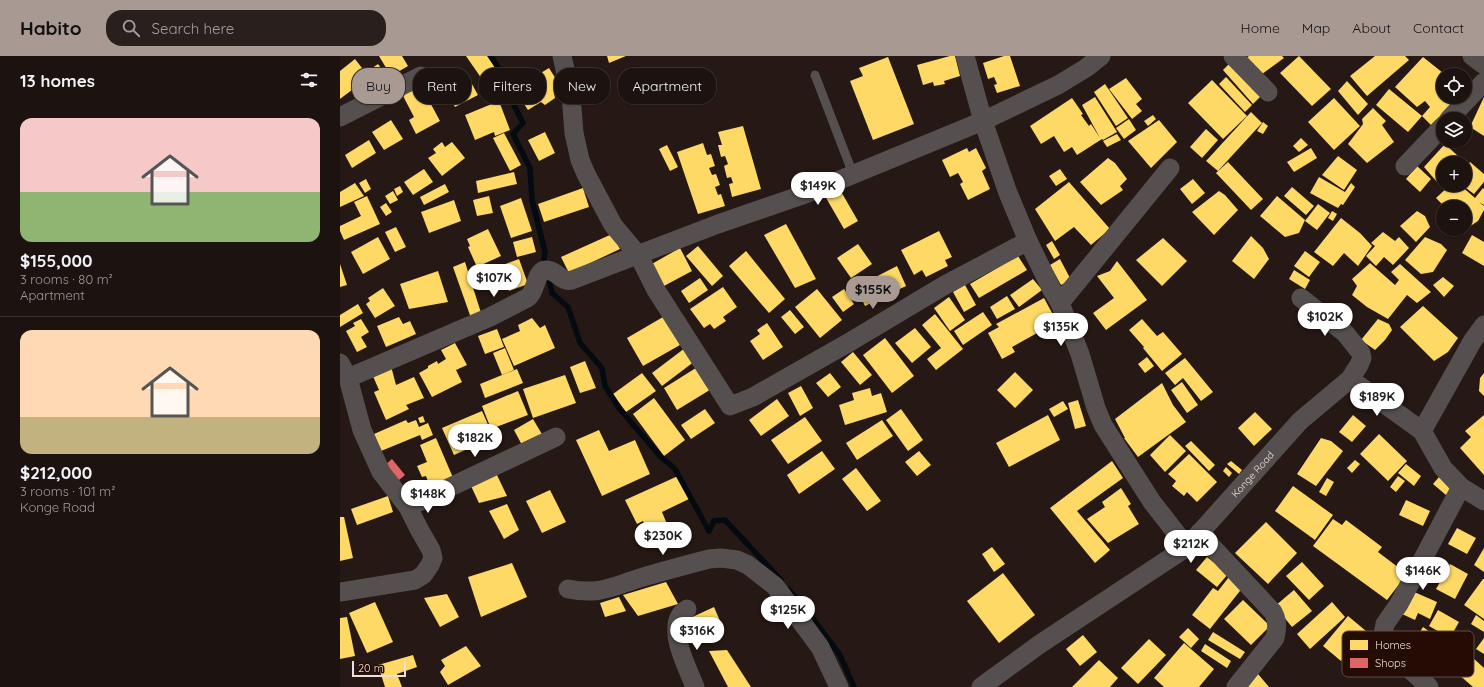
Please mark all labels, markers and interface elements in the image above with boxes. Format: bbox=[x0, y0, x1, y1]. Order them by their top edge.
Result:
search box bbox=[106, 10, 386, 46]
text: Habito bbox=[20, 16, 82, 40]
icon: search bbox=[120, 17, 142, 39]
text: Search here bbox=[152, 19, 234, 38]
text: Home bbox=[1241, 19, 1280, 37]
text: Map bbox=[1302, 19, 1330, 37]
text: About bbox=[1352, 19, 1391, 37]
text: Contact bbox=[1413, 19, 1464, 37]
chip: Buy bbox=[352, 68, 405, 104]
chip: Rent bbox=[413, 68, 471, 104]
chip: Filters bbox=[479, 68, 546, 104]
chip: New bbox=[554, 68, 610, 104]
chip: Apartment bbox=[618, 68, 716, 104]
map controls bbox=[1436, 68, 1472, 236]
button: locate bbox=[1436, 68, 1472, 104]
icon: filters bbox=[298, 69, 320, 91]
text: 13 homes bbox=[20, 70, 95, 91]
button: layers bbox=[1436, 112, 1472, 148]
icon: home bbox=[134, 144, 206, 216]
button: + bbox=[1436, 156, 1472, 192]
pin: $149K bbox=[790, 172, 846, 206]
text: $149K bbox=[800, 177, 836, 193]
button: − bbox=[1436, 200, 1472, 236]
text: $155,000 bbox=[20, 250, 92, 271]
pin: $107K bbox=[466, 264, 522, 298]
text: $107K bbox=[476, 269, 512, 285]
text: 3 rooms · 80 m² bbox=[20, 271, 113, 287]
pin: $155K bbox=[845, 276, 901, 310]
text: $155K bbox=[855, 281, 891, 297]
text: Apartment bbox=[20, 287, 85, 303]
pin: $102K bbox=[1297, 303, 1353, 337]
text: $102K bbox=[1307, 308, 1343, 324]
pin: $135K bbox=[1033, 313, 1089, 347]
text: $135K bbox=[1043, 318, 1079, 334]
icon: home bbox=[134, 356, 206, 428]
pin: $189K bbox=[1349, 383, 1405, 417]
text: $189K bbox=[1359, 388, 1395, 404]
pin: $182K bbox=[447, 424, 503, 458]
text: $182K bbox=[457, 429, 493, 445]
street label: Konge Road bbox=[1229, 449, 1277, 500]
text: $212,000 bbox=[20, 462, 92, 483]
pin: $148K bbox=[400, 480, 456, 514]
text: 3 rooms · 101 m² bbox=[20, 483, 115, 499]
text: $148K bbox=[410, 485, 446, 501]
text: Konge Road bbox=[20, 499, 95, 515]
pin: $230K bbox=[635, 522, 691, 556]
text: $230K bbox=[644, 527, 682, 543]
pin: $212K bbox=[1163, 530, 1219, 564]
text: $212K bbox=[1173, 535, 1209, 551]
pin: $146K bbox=[1395, 557, 1451, 591]
text: $146K bbox=[1405, 562, 1441, 578]
pin: $125K bbox=[760, 596, 816, 630]
text: $125K bbox=[770, 601, 806, 617]
pin: $316K bbox=[669, 617, 725, 651]
text: $316K bbox=[679, 622, 715, 638]
legend bbox=[1342, 631, 1474, 677]
text: Homes bbox=[1375, 638, 1411, 652]
text: Shops bbox=[1375, 656, 1406, 670]
scale bar bbox=[352, 659, 406, 678]
text: 20 m bbox=[358, 661, 384, 675]

